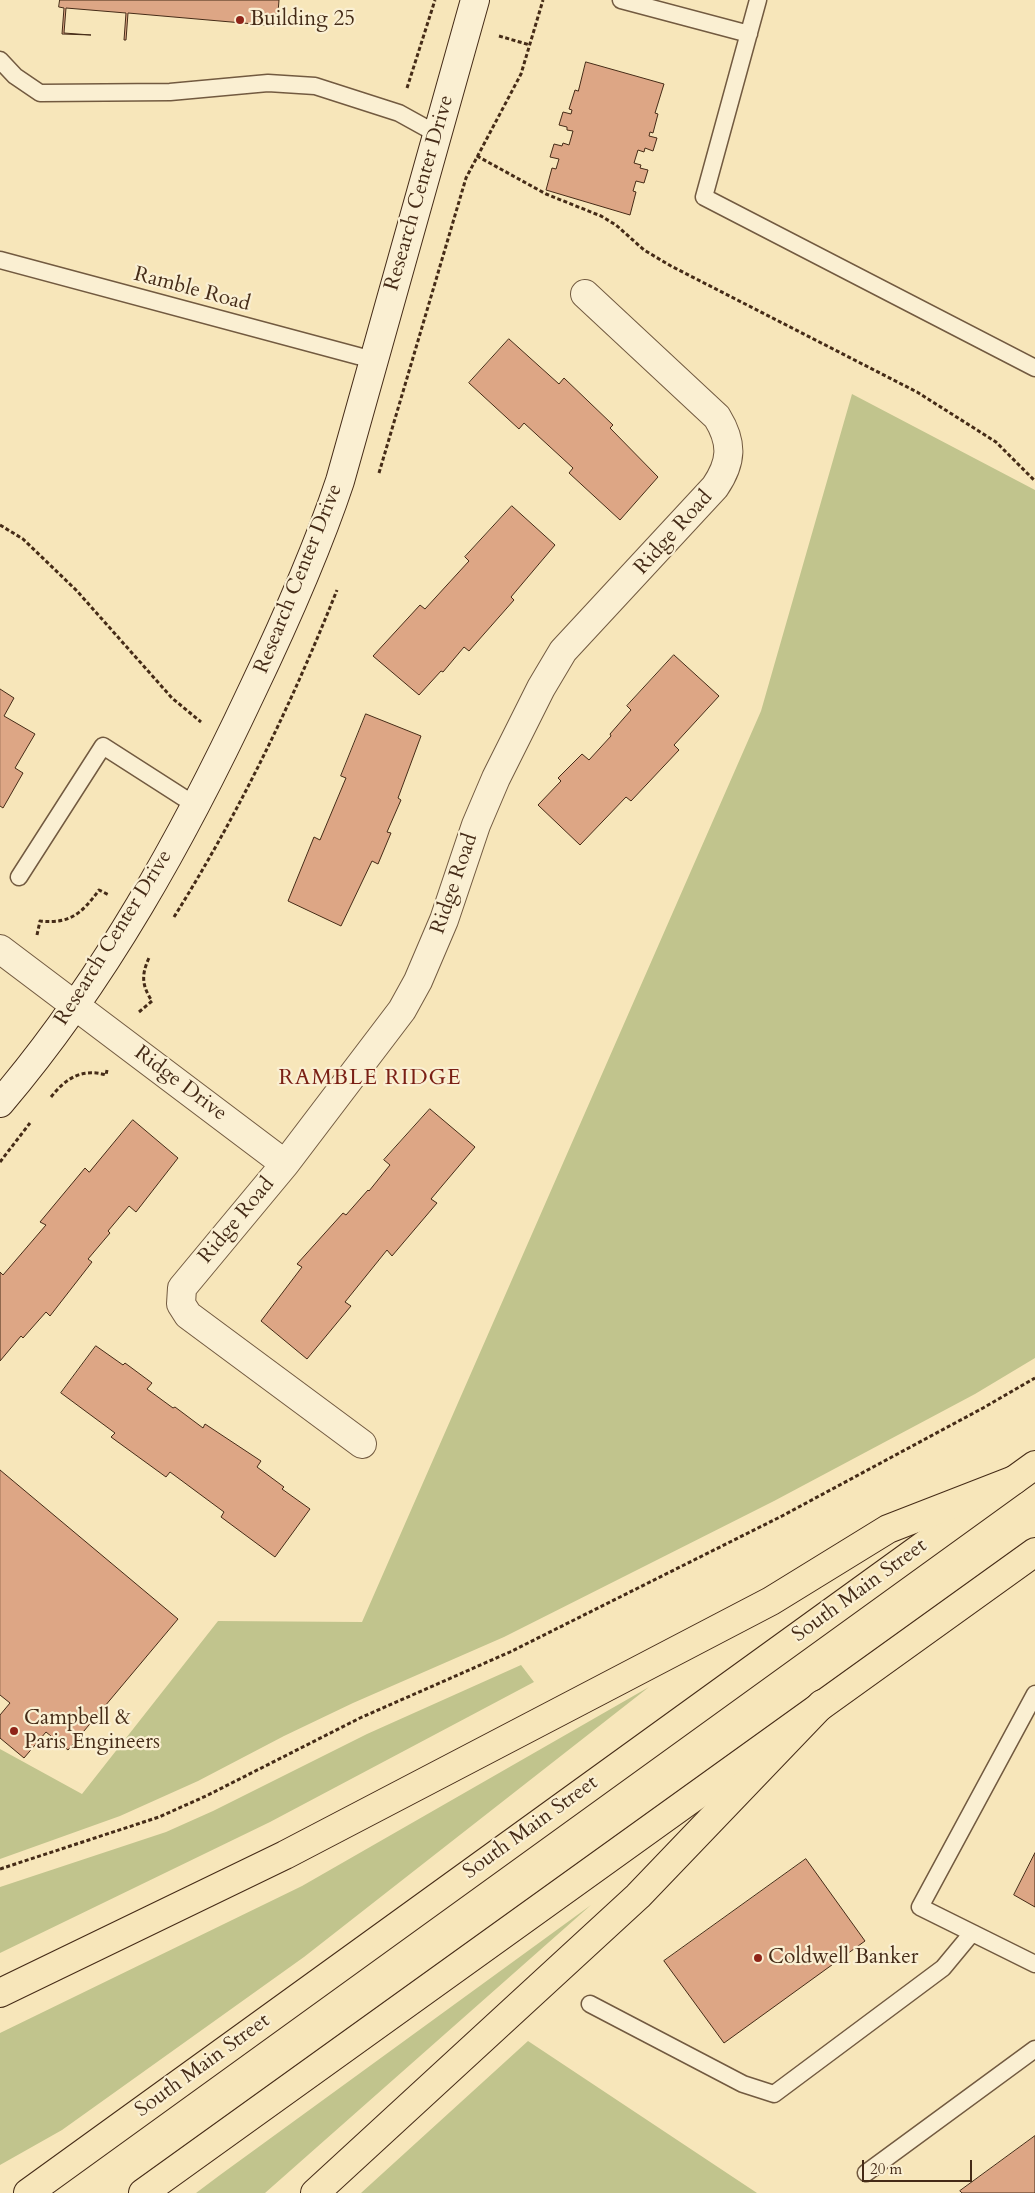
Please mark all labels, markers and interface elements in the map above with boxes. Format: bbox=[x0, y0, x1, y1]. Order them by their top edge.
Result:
place label: Building 25 bbox=[250, 7, 355, 33]
marker: Building 25 bbox=[234, 14, 246, 26]
street label: Research Center Drive bbox=[380, 92, 460, 294]
street label: Ramble Road bbox=[131, 262, 253, 318]
street label: Research Center Drive bbox=[249, 481, 349, 677]
street label: Ridge Road bbox=[630, 486, 718, 580]
street label: Ridge Road bbox=[426, 830, 484, 938]
street label: Research Center Drive bbox=[50, 846, 178, 1030]
street label: Ridge Drive bbox=[129, 1041, 231, 1127]
district label: RAMBLE RIDGE bbox=[277, 1066, 463, 1092]
street label: Ridge Road bbox=[194, 1173, 280, 1269]
street label: South Main Street bbox=[788, 1534, 932, 1648]
place label: Campbell & Paris Engineers bbox=[24, 1706, 160, 1756]
marker: Campbell & Paris Engineers bbox=[8, 1725, 20, 1737]
street label: South Main Street bbox=[459, 1771, 603, 1885]
place label: Coldwell Banker bbox=[768, 1945, 918, 1971]
marker: Coldwell Banker bbox=[752, 1952, 764, 1964]
street label: South Main Street bbox=[131, 2009, 275, 2123]
scale bar bbox=[865, 2150, 975, 2182]
text: 20 m bbox=[870, 2159, 902, 2179]

